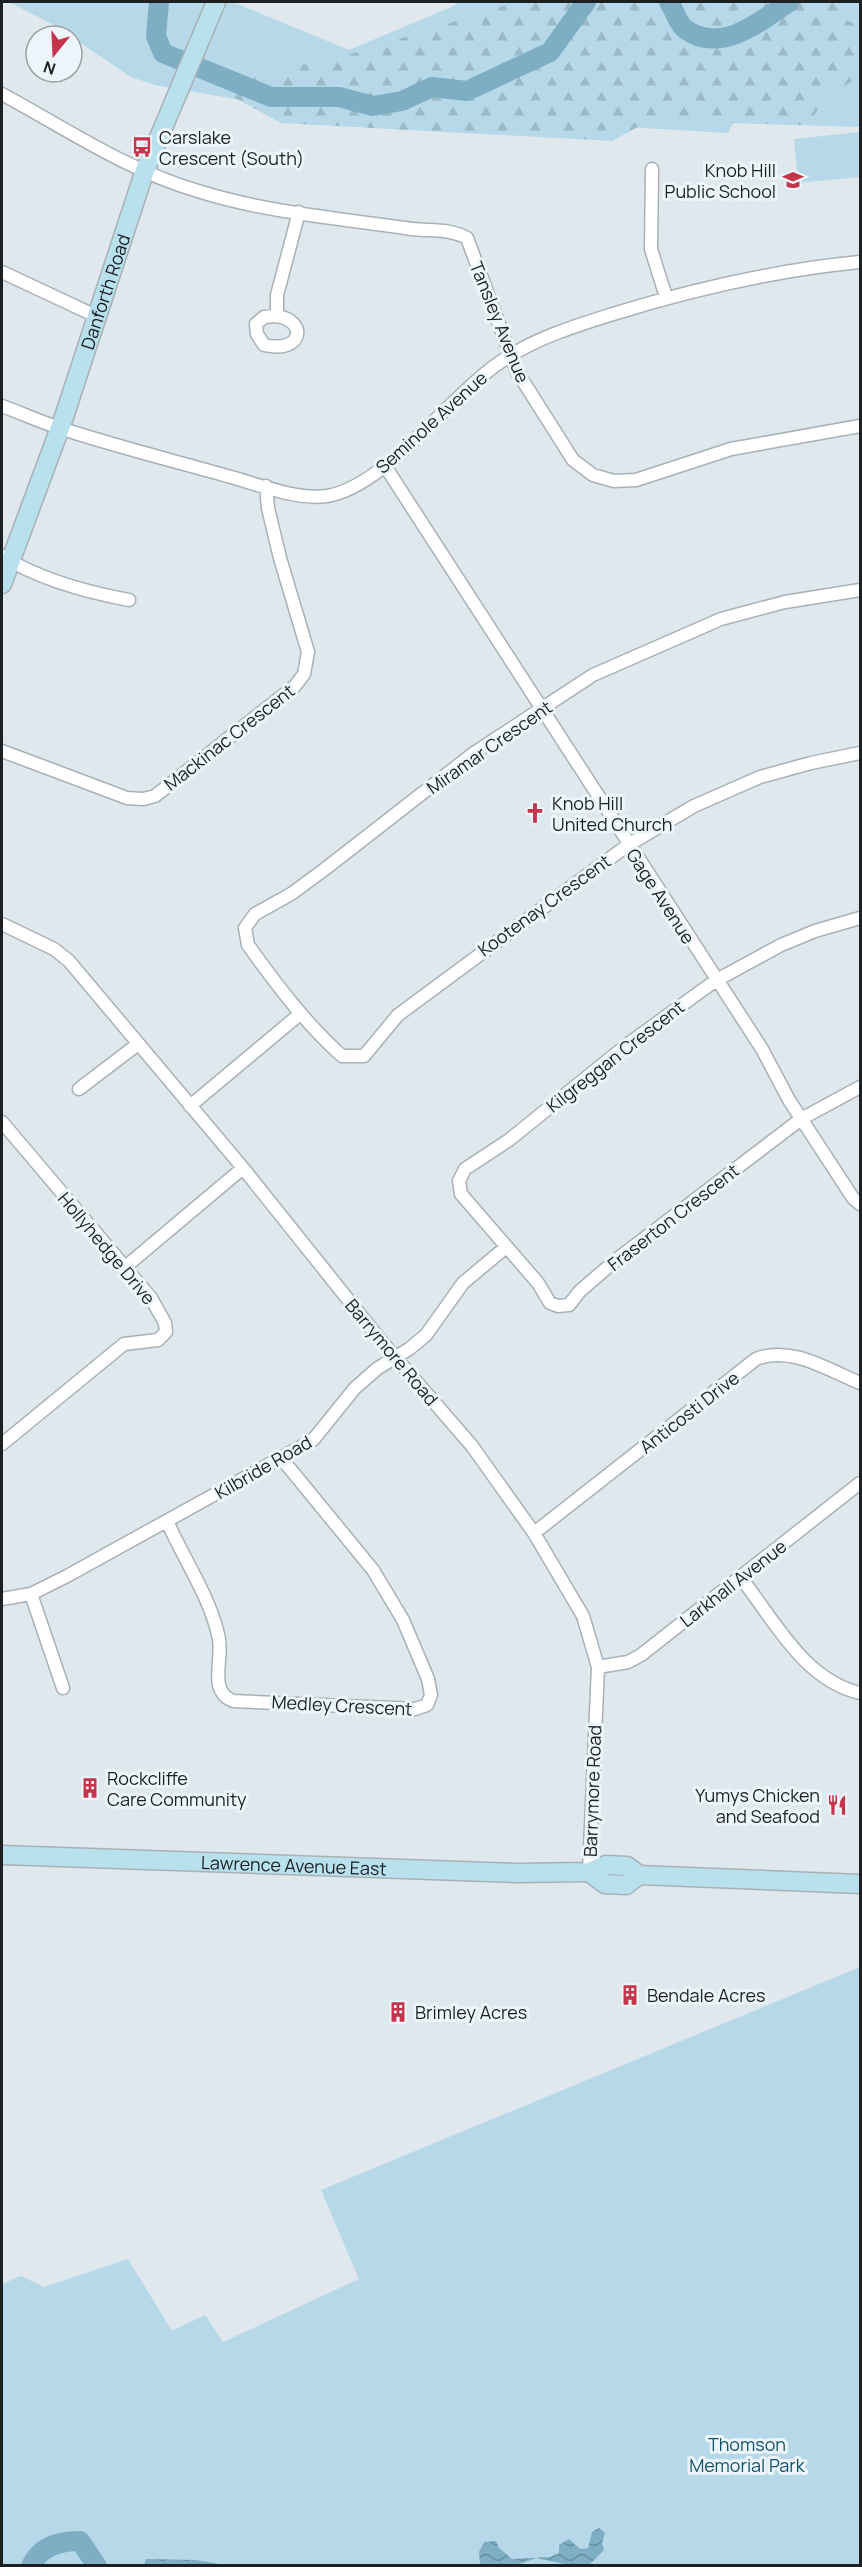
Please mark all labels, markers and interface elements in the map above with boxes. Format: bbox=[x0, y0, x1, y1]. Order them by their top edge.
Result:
north arrow bbox=[24, 24, 84, 84]
text: N bbox=[40, 56, 58, 81]
place label: Carslake Crescent (South) bbox=[159, 125, 304, 170]
bus stop icon: Carslake Crescent (South) bbox=[130, 135, 154, 159]
place label: Knob Hill Public School bbox=[665, 158, 776, 203]
school or university icon: Knob Hill Public School bbox=[781, 168, 805, 192]
street label: Danforth Road bbox=[75, 231, 135, 353]
street label: Tansley Avenue bbox=[465, 258, 535, 386]
street label: Seminole Avenue bbox=[370, 366, 492, 478]
street label: Mackinac Crescent bbox=[159, 678, 299, 796]
street label: Miramar Crescent bbox=[422, 695, 556, 799]
place label: Knob Hill United Church bbox=[552, 791, 672, 836]
church icon: Knob Hill United Church bbox=[523, 801, 547, 825]
street label: Gage Avenue bbox=[621, 844, 701, 948]
street label: Kootenay Crescent bbox=[473, 849, 615, 961]
street label: Kilgreggan Crescent bbox=[541, 994, 689, 1118]
street label: Fraserton Crescent bbox=[602, 1158, 744, 1276]
street label: Hollyhedge Drive bbox=[53, 1187, 161, 1309]
street label: Barrymore Road bbox=[340, 1294, 444, 1410]
street label: Anticosti Drive bbox=[634, 1366, 744, 1458]
street label: Kilbride Road bbox=[210, 1430, 316, 1504]
street label: Larkhall Avenue bbox=[675, 1534, 791, 1632]
street label: Medley Crescent bbox=[271, 1689, 413, 1721]
street label: Barrymore Road bbox=[578, 1724, 606, 1858]
place label: Rockcliffe Care Community bbox=[107, 1766, 247, 1811]
building icon: Rockcliffe Care Community bbox=[78, 1776, 102, 1800]
place label: Yumys Chicken and Seafood bbox=[695, 1783, 820, 1828]
restaurant icon: Yumys Chicken and Seafood bbox=[825, 1793, 849, 1817]
street label: Lawrence Avenue East bbox=[200, 1850, 387, 1880]
building icon: Bendale Acres bbox=[618, 1983, 642, 2007]
place label: Bendale Acres bbox=[647, 1983, 766, 2007]
building icon: Brimley Acres bbox=[386, 2000, 410, 2024]
place label: Brimley Acres bbox=[415, 2000, 527, 2024]
park label: Thomson Memorial Park bbox=[689, 2432, 806, 2477]

